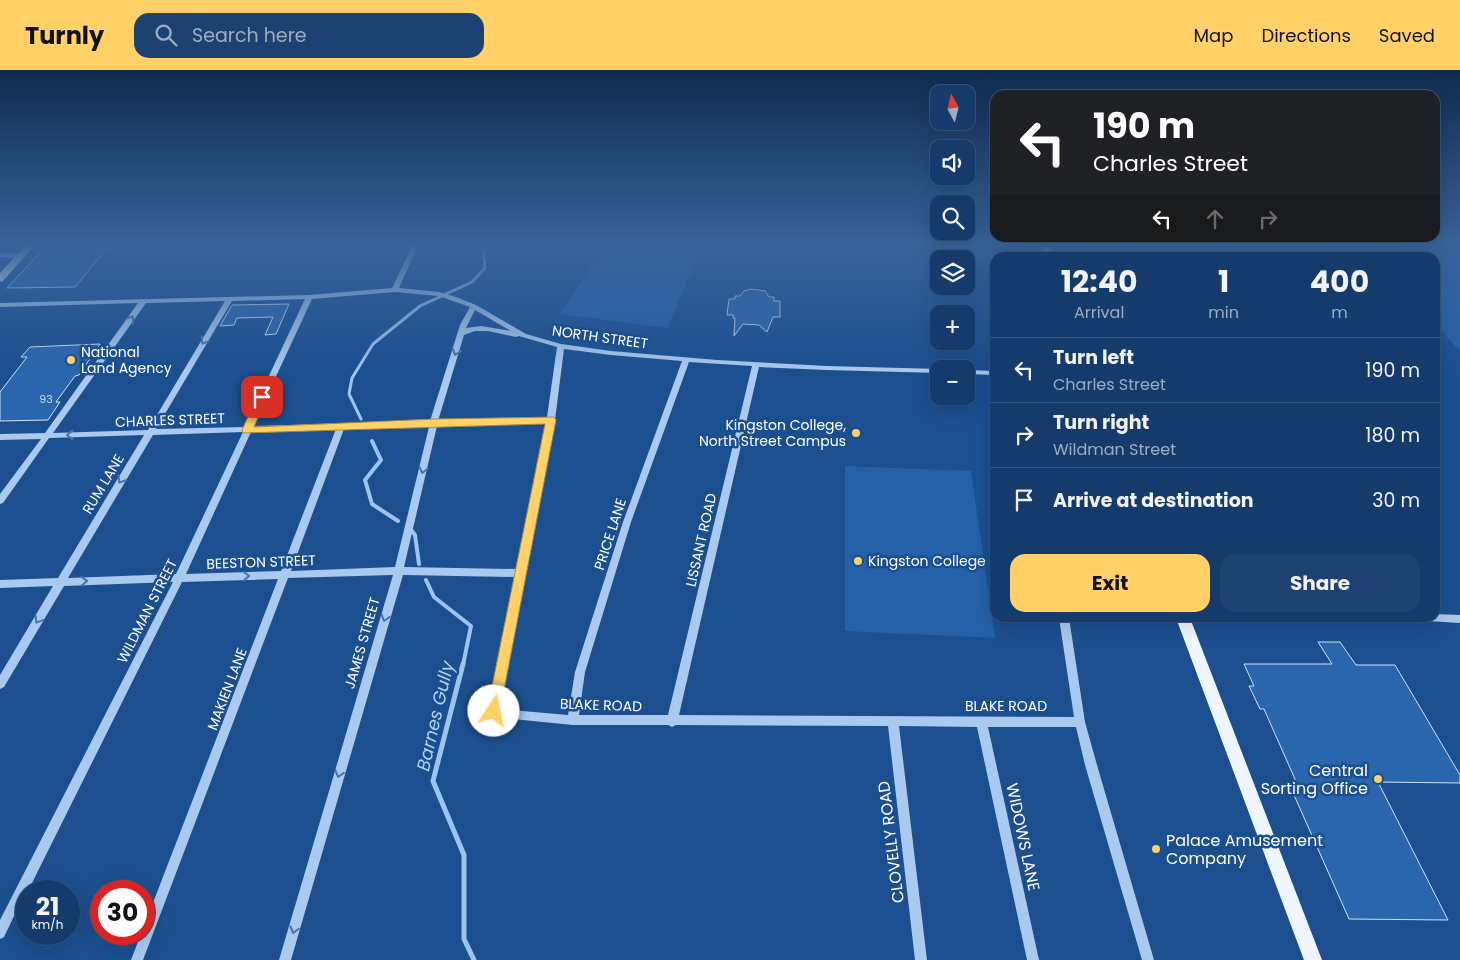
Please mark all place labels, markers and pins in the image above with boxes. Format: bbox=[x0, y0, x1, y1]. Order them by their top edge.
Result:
place label: National Land Agency bbox=[81, 342, 172, 378]
marker: National Land Agency bbox=[65, 354, 77, 366]
pin bbox=[241, 376, 283, 418]
place label: Kingston College, North Street Campus bbox=[699, 415, 846, 451]
marker: Kingston College, North Street Campus bbox=[850, 427, 862, 439]
place label: Kingston College bbox=[868, 551, 986, 571]
marker: Kingston College bbox=[852, 555, 864, 567]
place label: Central Sorting Office bbox=[1261, 759, 1368, 800]
marker: Central Sorting Office bbox=[1372, 773, 1384, 785]
place label: Palace Amusement Company bbox=[1166, 829, 1323, 870]
marker: Palace Amusement Company bbox=[1150, 843, 1162, 855]

